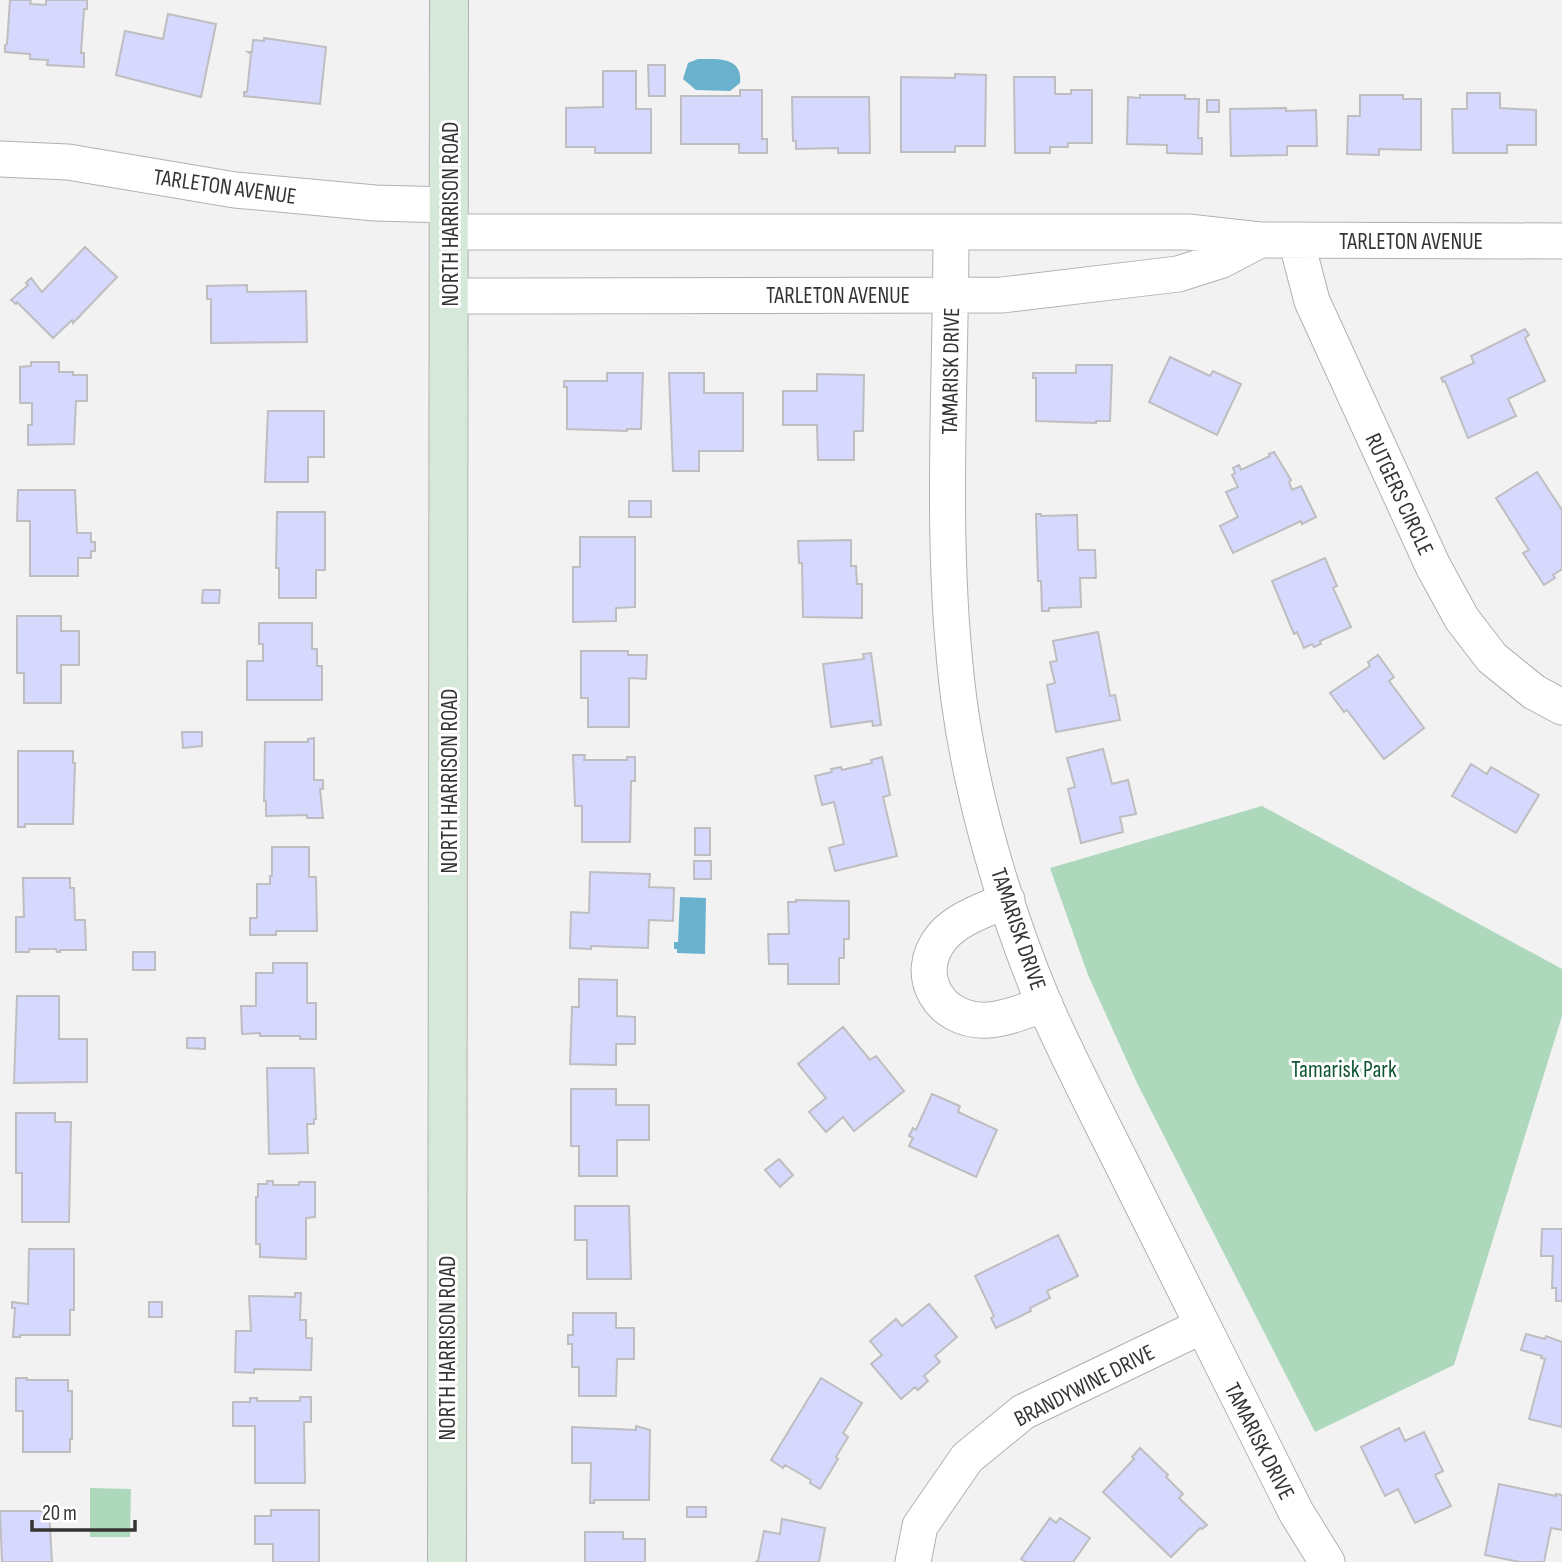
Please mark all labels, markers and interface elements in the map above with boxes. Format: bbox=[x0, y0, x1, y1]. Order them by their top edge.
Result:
street label: NORTH HARRISON ROAD bbox=[437, 122, 465, 306]
street label: TARLETON AVENUE bbox=[152, 163, 298, 211]
street label: TARLETON AVENUE bbox=[1339, 228, 1483, 256]
street label: TARLETON AVENUE bbox=[766, 282, 910, 310]
street label: TAMARISK DRIVE bbox=[936, 307, 966, 435]
street label: RUTGERS CIRCLE bbox=[1359, 429, 1440, 560]
street label: NORTH HARRISON ROAD bbox=[436, 689, 464, 873]
street label: TAMARISK DRIVE bbox=[984, 865, 1052, 994]
park label: Tamarisk Park bbox=[1291, 1056, 1397, 1084]
street label: NORTH HARRISON ROAD bbox=[434, 1256, 462, 1440]
street label: BRANDYWINE DRIVE bbox=[1010, 1339, 1159, 1433]
street label: TAMARISK DRIVE bbox=[1218, 1378, 1301, 1505]
scale bar bbox=[32, 1488, 135, 1532]
text: 20 m bbox=[42, 1501, 77, 1526]

